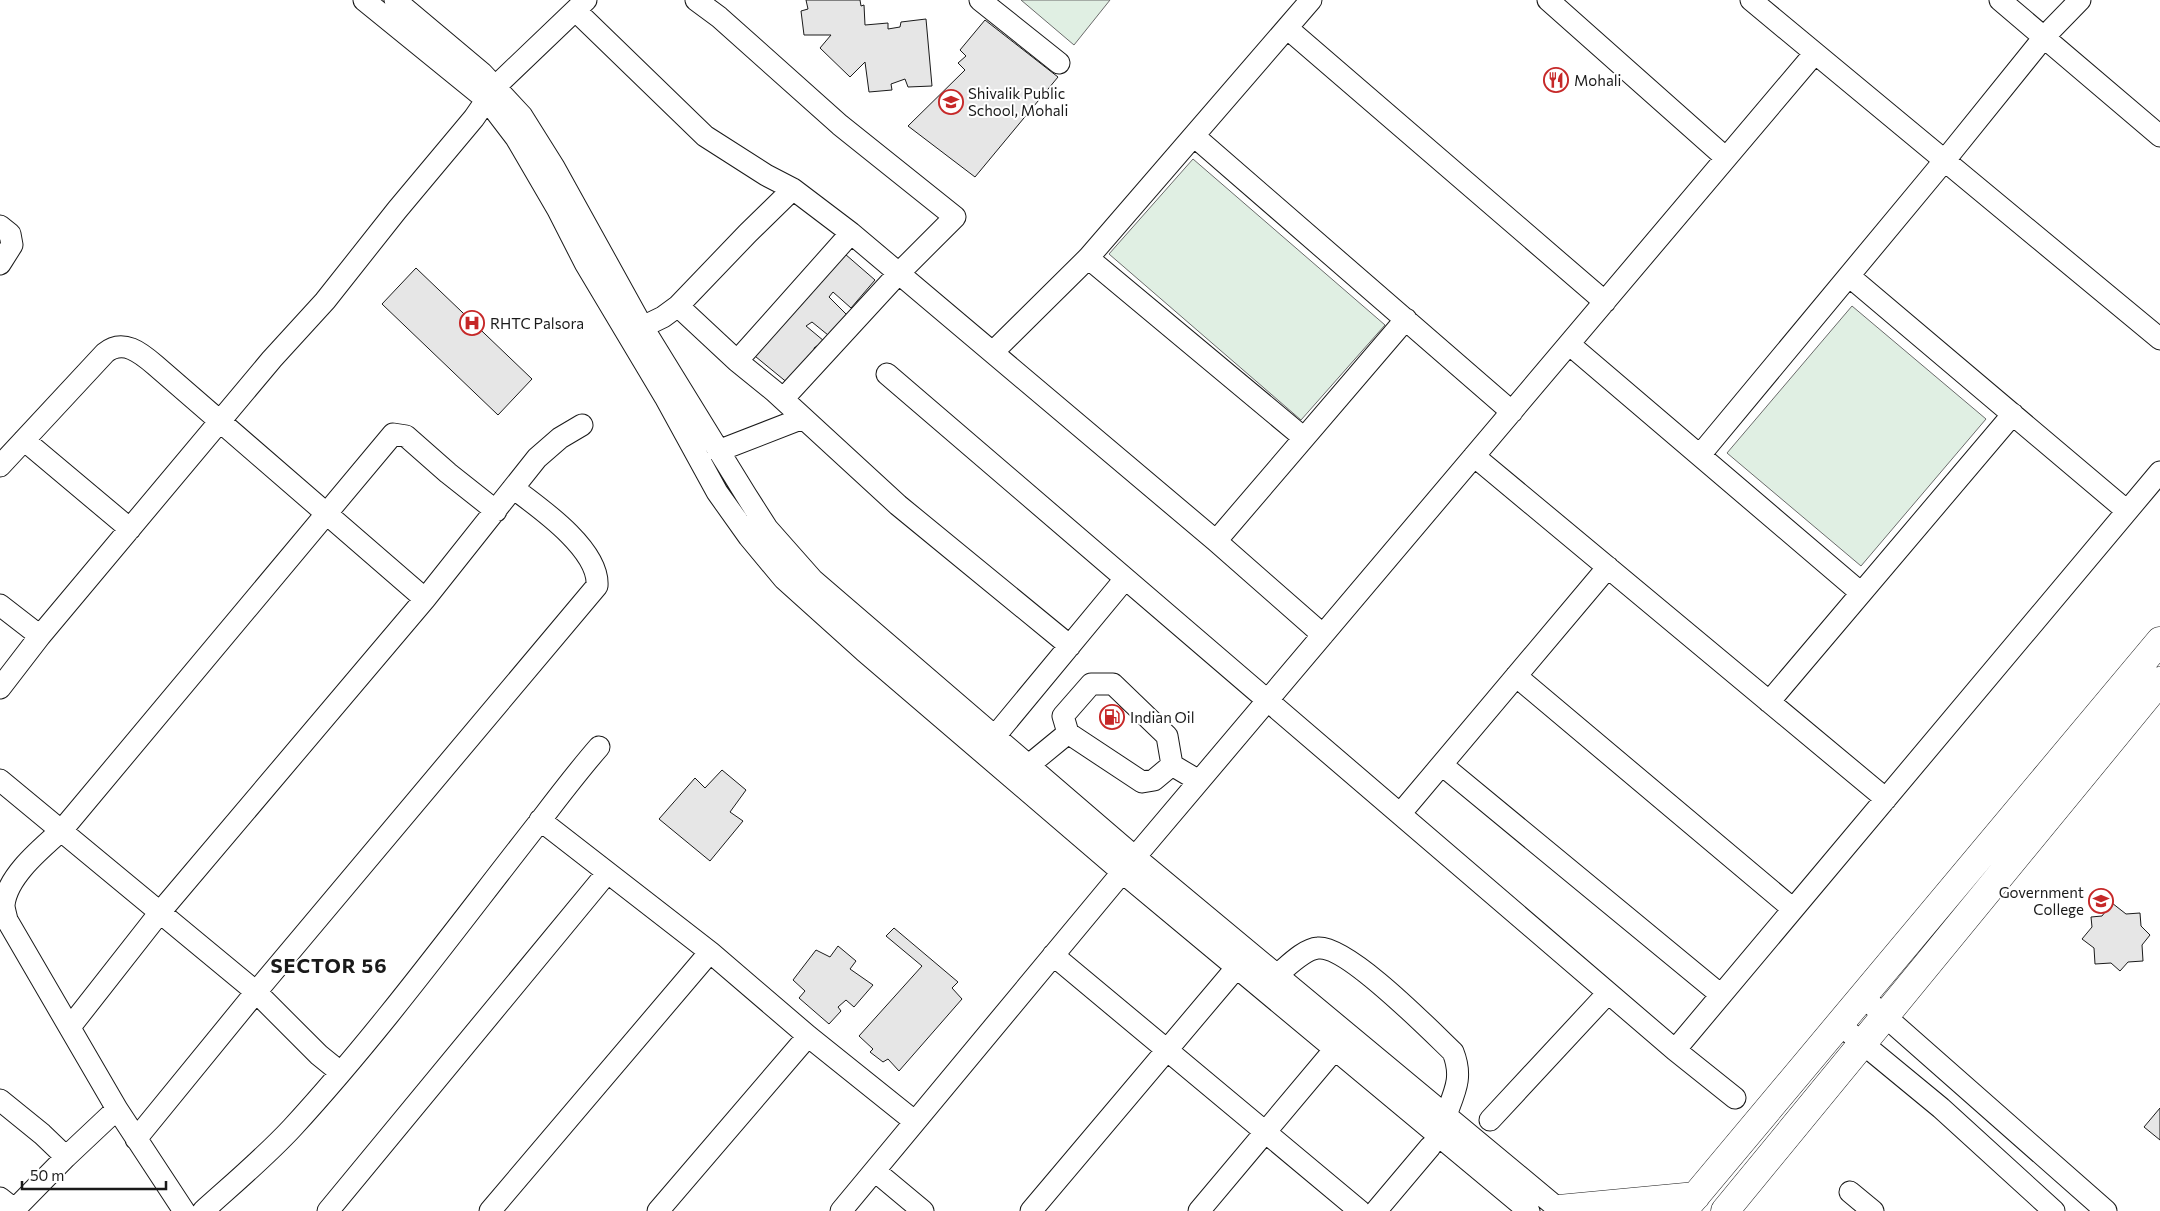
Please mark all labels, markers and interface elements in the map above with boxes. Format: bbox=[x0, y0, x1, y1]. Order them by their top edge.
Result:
restaurant icon: Mohali bbox=[1543, 67, 1569, 93]
place label: Mohali bbox=[1574, 71, 1621, 89]
place label: Shivalik Public School, Mohali bbox=[968, 84, 1068, 119]
school or university icon: Shivalik Public School, Mohali bbox=[938, 89, 964, 115]
hospital icon: RHTC Palsora bbox=[459, 310, 485, 336]
place label: RHTC Palsora bbox=[490, 314, 584, 332]
fuel station icon: Indian Oil bbox=[1099, 704, 1125, 730]
place label: Indian Oil bbox=[1130, 708, 1195, 726]
place label: Government College bbox=[1999, 883, 2084, 918]
school or university icon: Government College bbox=[2088, 888, 2114, 914]
district label: SECTOR 56 bbox=[270, 953, 388, 977]
scale bar bbox=[22, 1158, 166, 1190]
text: 50 m bbox=[30, 1166, 64, 1184]

